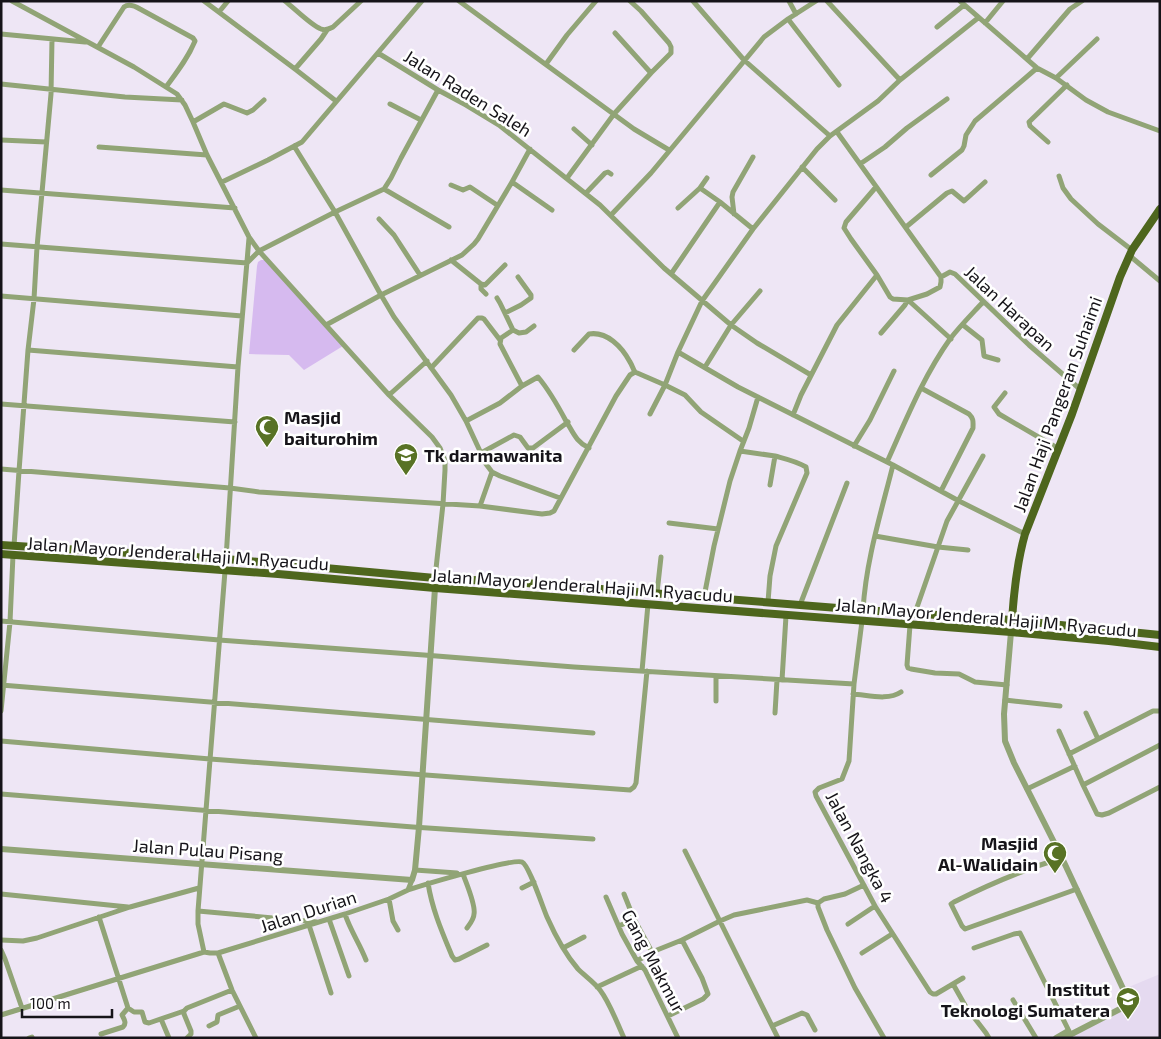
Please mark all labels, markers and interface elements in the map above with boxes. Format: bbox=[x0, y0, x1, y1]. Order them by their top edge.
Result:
street label: Jalan Raden Saleh bbox=[400, 45, 536, 141]
street label: Jalan Harapan bbox=[960, 261, 1060, 355]
street label: Jalan Haji Pangeran Suhaimi bbox=[1008, 293, 1106, 515]
place label: Masjid baiturohim bbox=[284, 406, 378, 449]
mosque icon: Masjid baiturohim bbox=[254, 414, 280, 448]
school or university icon: Tk darmawanita bbox=[393, 442, 419, 476]
place label: Tk darmawanita bbox=[424, 444, 562, 466]
street label: Jalan Mayor Jenderal Haji M. Ryacudu bbox=[26, 531, 330, 575]
street label: Jalan Mayor Jenderal Haji M. Ryacudu bbox=[430, 563, 734, 607]
street label: Jalan Mayor Jenderal Haji M. Ryacudu bbox=[834, 593, 1138, 641]
street label: Jalan Nangka 4 bbox=[821, 788, 899, 906]
place label: Masjid Al-Walidain bbox=[938, 832, 1038, 875]
street label: Jalan Pulau Pisang bbox=[132, 834, 284, 866]
mosque icon: Masjid Al-Walidain bbox=[1042, 840, 1068, 874]
street label: Jalan Durian bbox=[257, 885, 359, 937]
street label: Gang Makmur bbox=[618, 906, 690, 1016]
place label: Institut Teknologi Sumatera bbox=[941, 978, 1111, 1021]
scale bar bbox=[22, 986, 112, 1018]
school or university icon: Institut Teknologi Sumatera bbox=[1115, 986, 1141, 1020]
text: 100 m bbox=[30, 994, 71, 1012]

